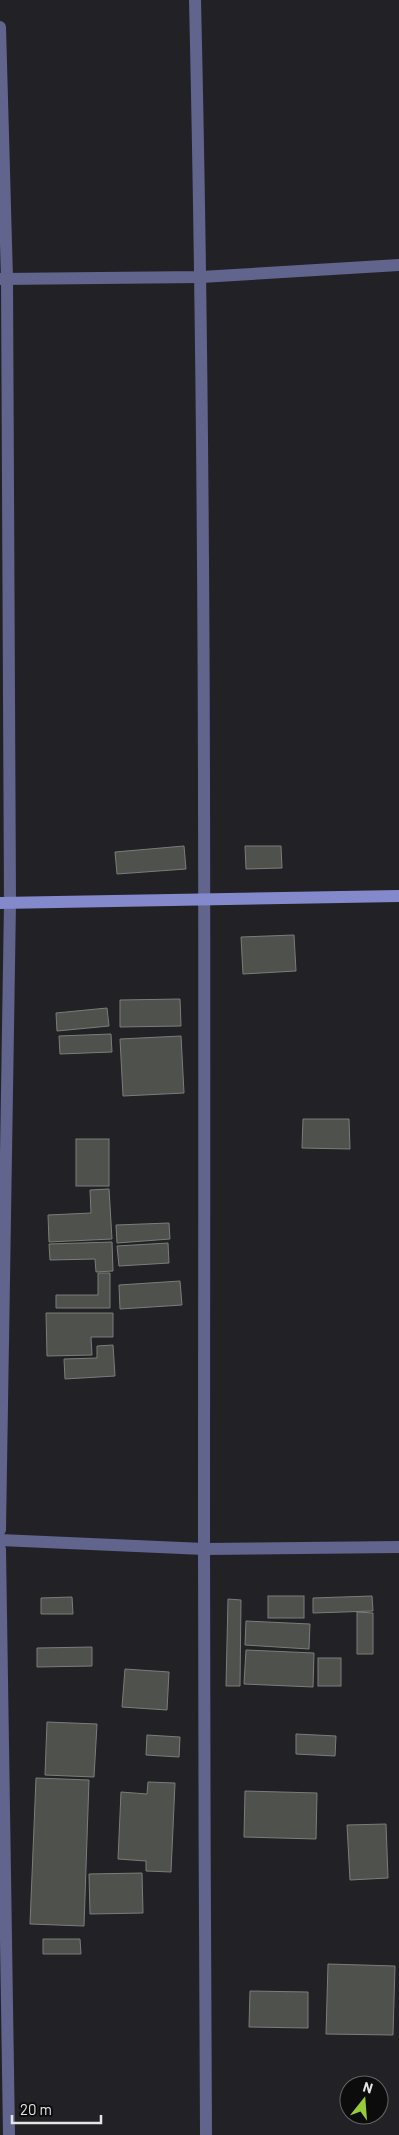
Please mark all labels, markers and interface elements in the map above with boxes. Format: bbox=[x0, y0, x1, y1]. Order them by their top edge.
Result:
north arrow bbox=[339, 2075, 389, 2125]
text: N bbox=[361, 2078, 375, 2097]
scale bar bbox=[12, 2092, 101, 2124]
text: 20 m bbox=[20, 2100, 52, 2118]

